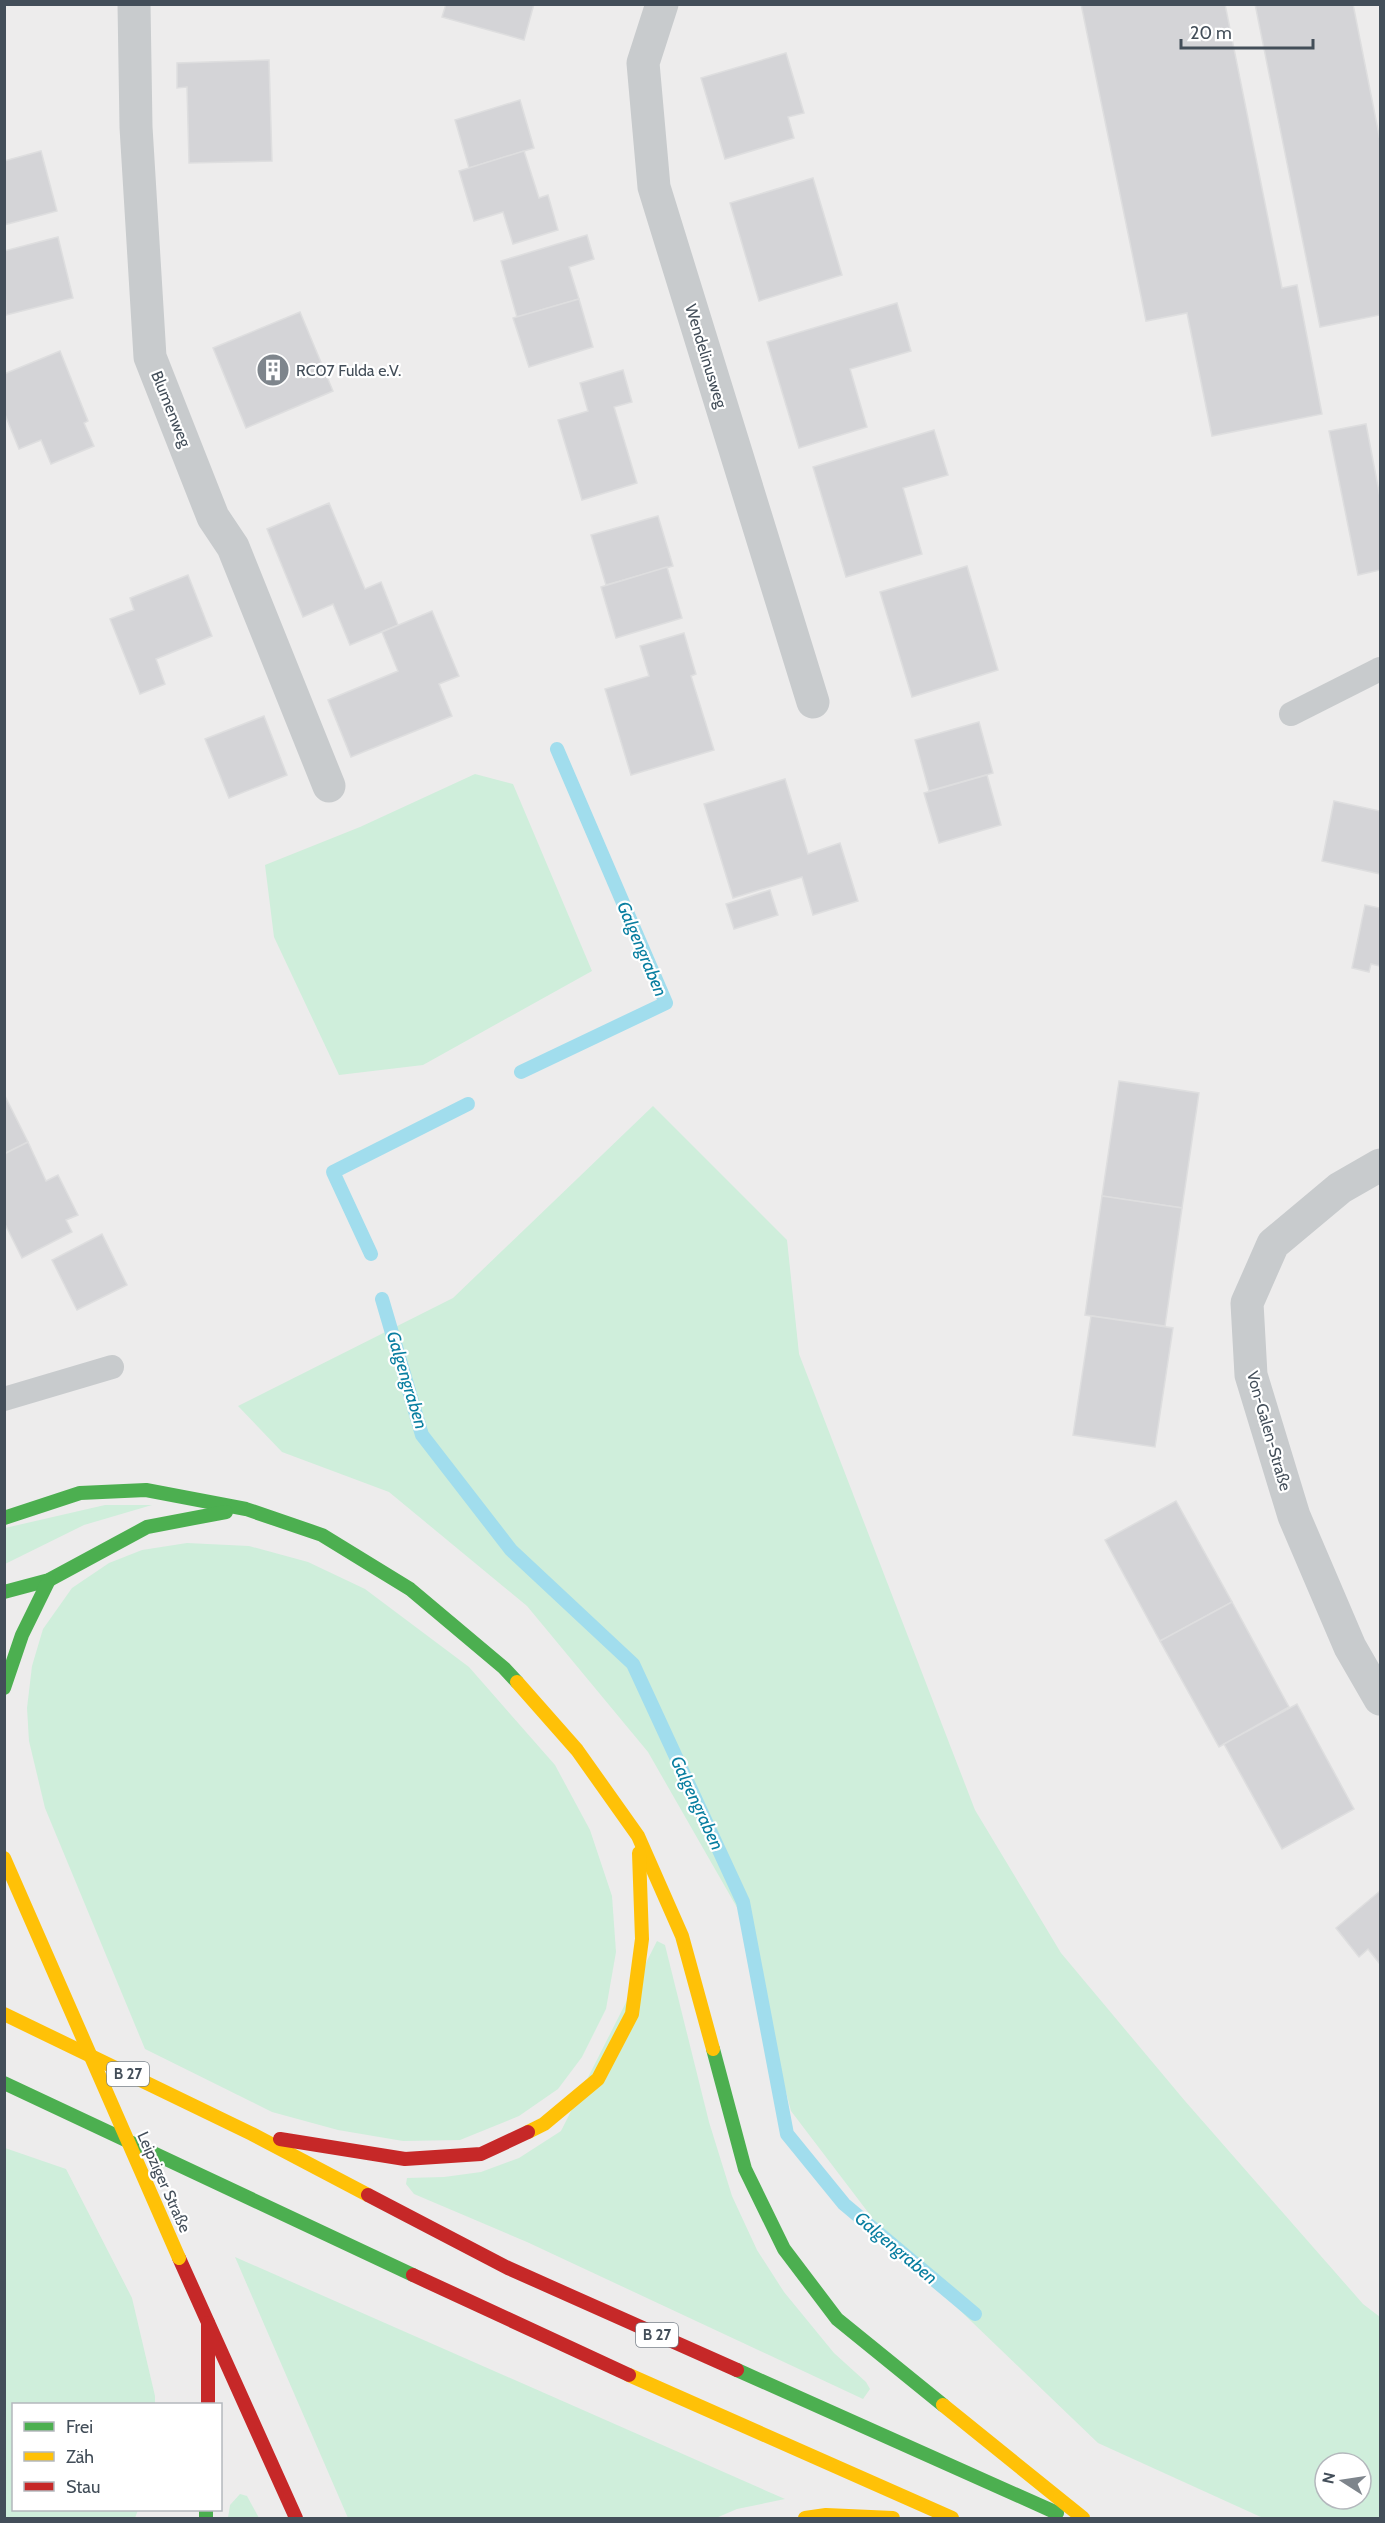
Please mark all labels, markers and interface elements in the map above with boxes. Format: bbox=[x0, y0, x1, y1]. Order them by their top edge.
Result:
scale bar bbox=[1181, 12, 1313, 50]
text: 20 m bbox=[1190, 22, 1232, 44]
street label: Wendelinusweg bbox=[681, 302, 731, 411]
building icon: RC07 Fulda e.V. bbox=[255, 352, 291, 388]
place label: RC07 Fulda e.V. bbox=[296, 361, 401, 380]
street label: Blumenweg bbox=[147, 368, 195, 451]
water label: Galgengraben bbox=[612, 898, 672, 1000]
water label: Galgengraben bbox=[382, 1328, 432, 1432]
street label: Von-Galen-Straße bbox=[1243, 1369, 1295, 1493]
water label: Galgengraben bbox=[666, 1753, 728, 1853]
road number: B 27 bbox=[107, 2062, 149, 2086]
street label: Leipziger Straße bbox=[133, 2129, 195, 2235]
water label: Galgengraben bbox=[850, 2207, 942, 2289]
road number: B 27 bbox=[636, 2323, 678, 2347]
legend bbox=[12, 2403, 222, 2511]
text: Frei bbox=[66, 2416, 93, 2438]
text: Zäh bbox=[66, 2446, 94, 2468]
north arrow bbox=[1313, 2451, 1373, 2511]
text: N bbox=[1318, 2470, 1339, 2485]
text: Stau bbox=[66, 2476, 100, 2498]

